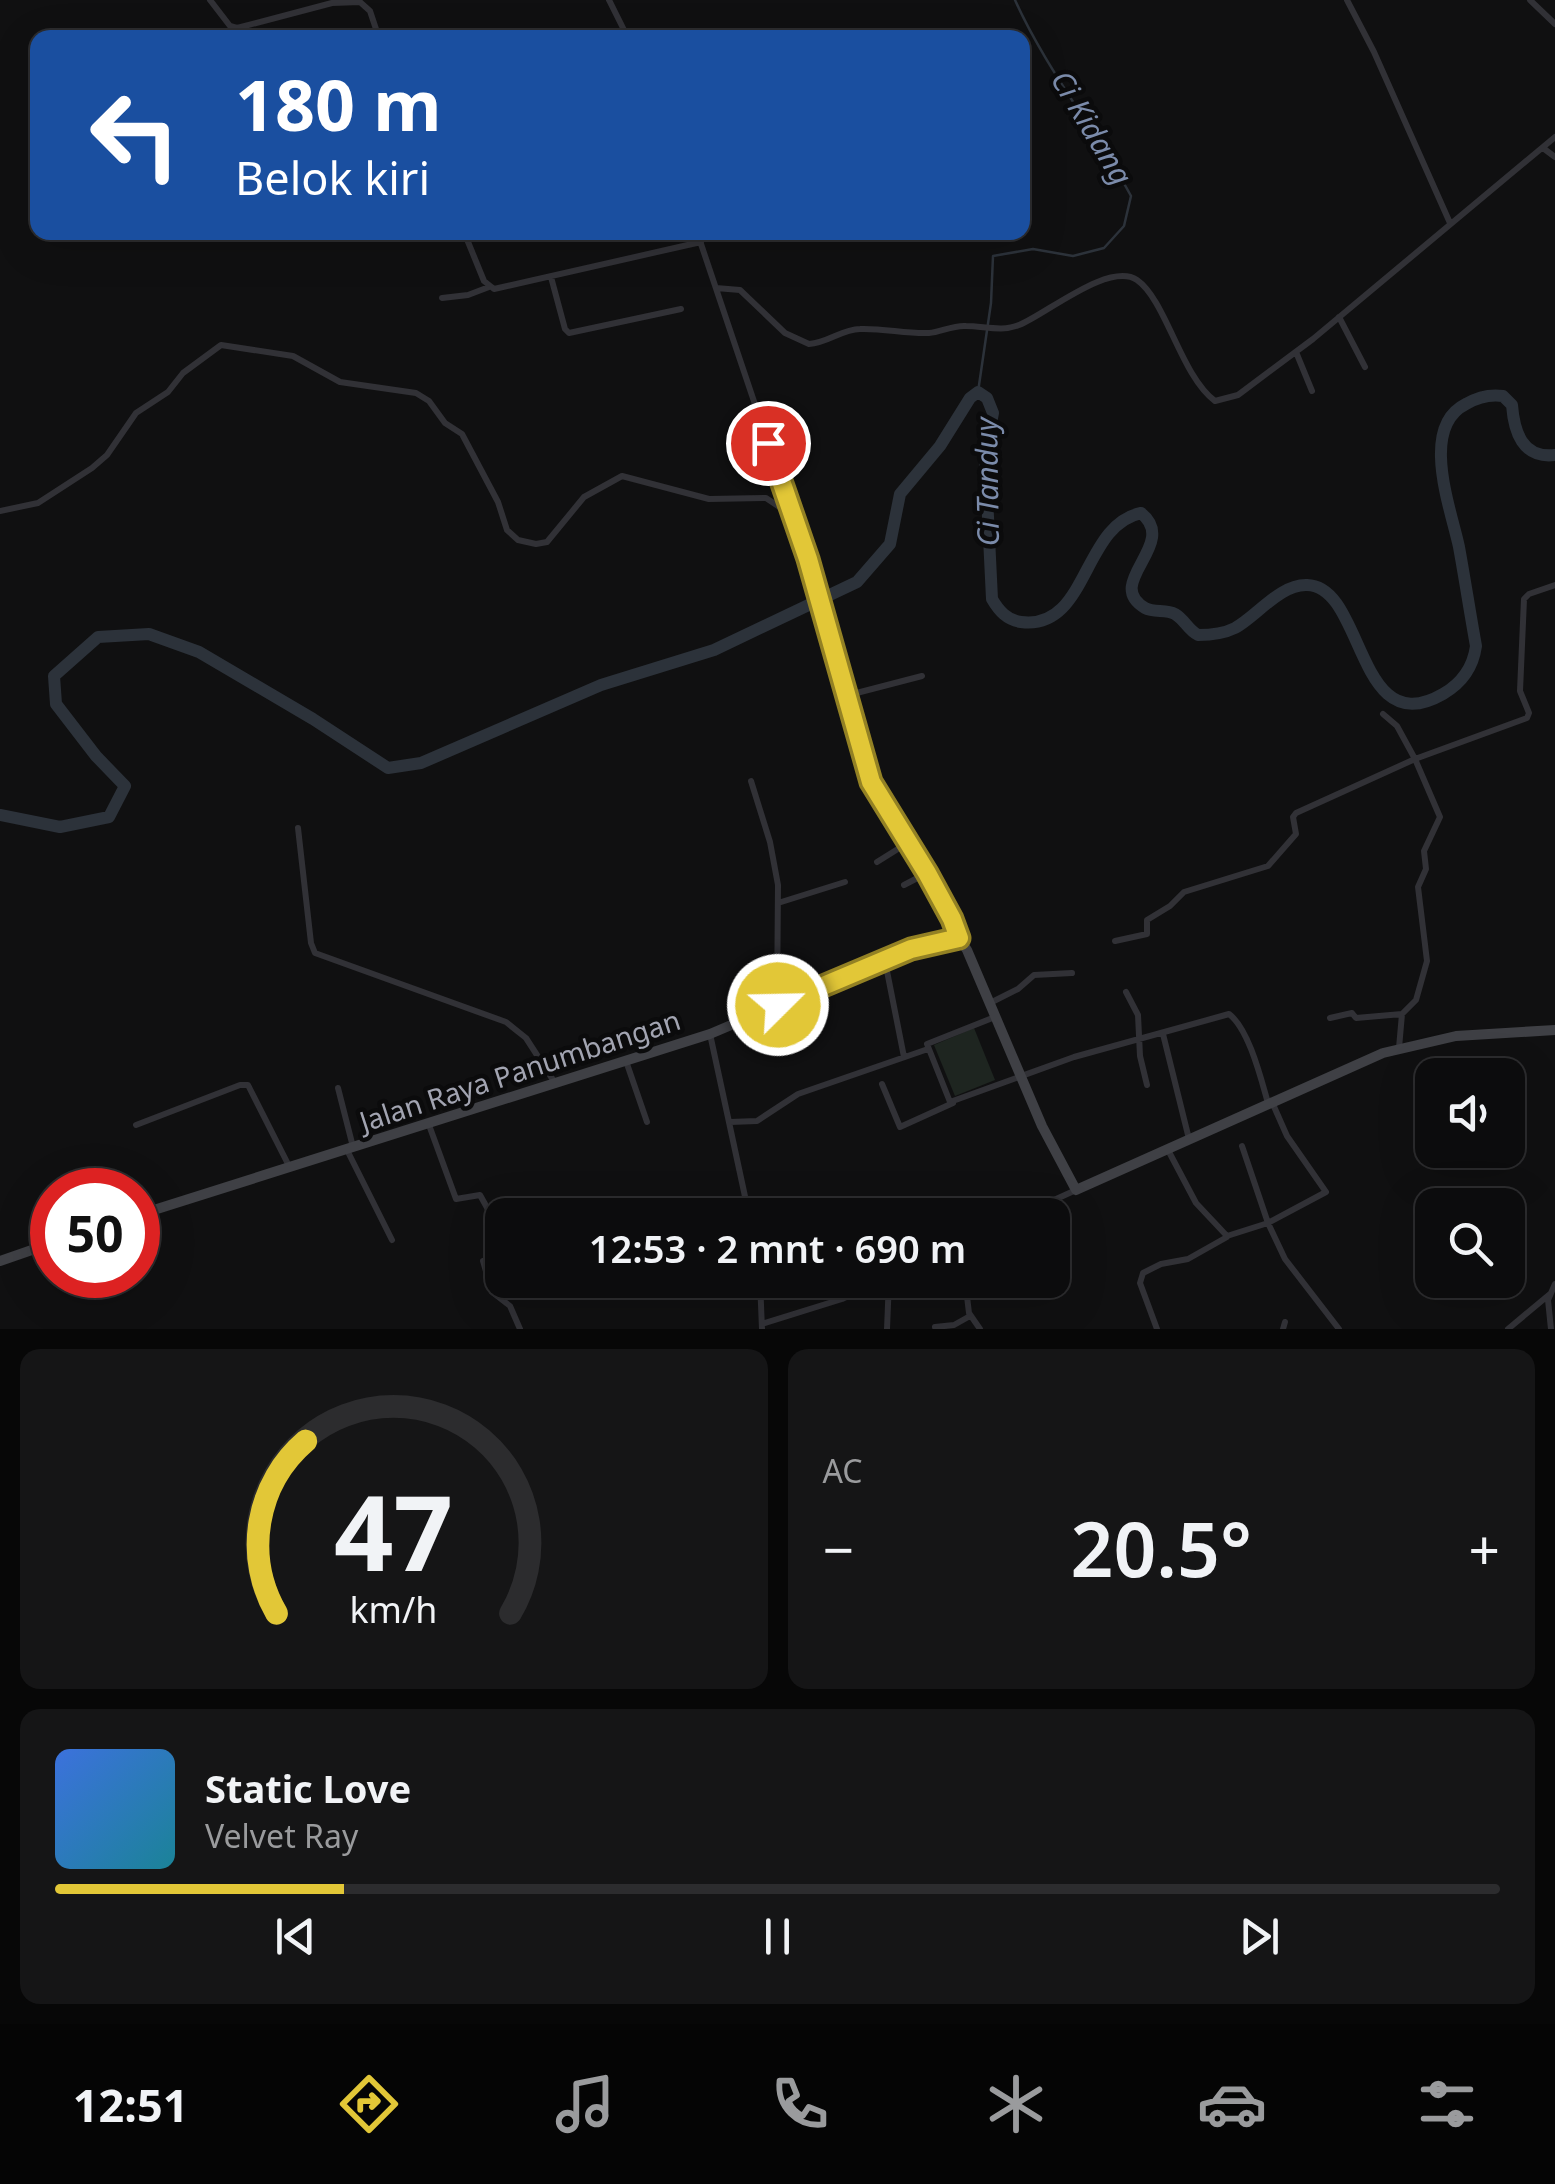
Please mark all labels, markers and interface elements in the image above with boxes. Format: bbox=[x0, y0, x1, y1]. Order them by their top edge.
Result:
text: 180 m bbox=[235, 56, 442, 152]
water label: Ci Kidang bbox=[1042, 62, 1143, 192]
icon: left bbox=[70, 70, 200, 200]
text: Belok kiri bbox=[235, 147, 430, 208]
pin bbox=[726, 401, 811, 486]
water label: Ci Tanduy bbox=[965, 415, 1008, 547]
icon: arrive bbox=[741, 416, 796, 471]
position arrow bbox=[726, 953, 830, 1057]
street label: Jalan Raya Panumbangan bbox=[352, 1000, 685, 1141]
map controls bbox=[1415, 1058, 1525, 1298]
button: sound bbox=[1415, 1058, 1525, 1168]
speed limit sign: 50 bbox=[30, 1168, 160, 1298]
button: search bbox=[1415, 1188, 1525, 1298]
text: 12:53 · 2 mnt · 690 m bbox=[589, 1222, 966, 1274]
text: AC bbox=[823, 1449, 863, 1492]
text: 47 bbox=[334, 1460, 453, 1601]
text: 20.5° bbox=[1071, 1497, 1252, 1599]
text: − bbox=[823, 1511, 854, 1586]
text: + bbox=[1469, 1511, 1500, 1586]
text: km/h bbox=[350, 1585, 438, 1633]
text: Static Love bbox=[205, 1762, 411, 1814]
text: Velvet Ray bbox=[205, 1814, 358, 1857]
icon: previous bbox=[268, 1909, 323, 1964]
icon: pause bbox=[750, 1909, 805, 1964]
icon: next bbox=[1232, 1909, 1287, 1964]
icon: directions bbox=[334, 2069, 404, 2139]
icon: music bbox=[550, 2069, 620, 2139]
icon: phone bbox=[765, 2069, 835, 2139]
icon: climate bbox=[981, 2069, 1051, 2139]
icon: car bbox=[1197, 2069, 1267, 2139]
icon: filters bbox=[1412, 2069, 1482, 2139]
text: 12:51 bbox=[73, 2074, 188, 2135]

